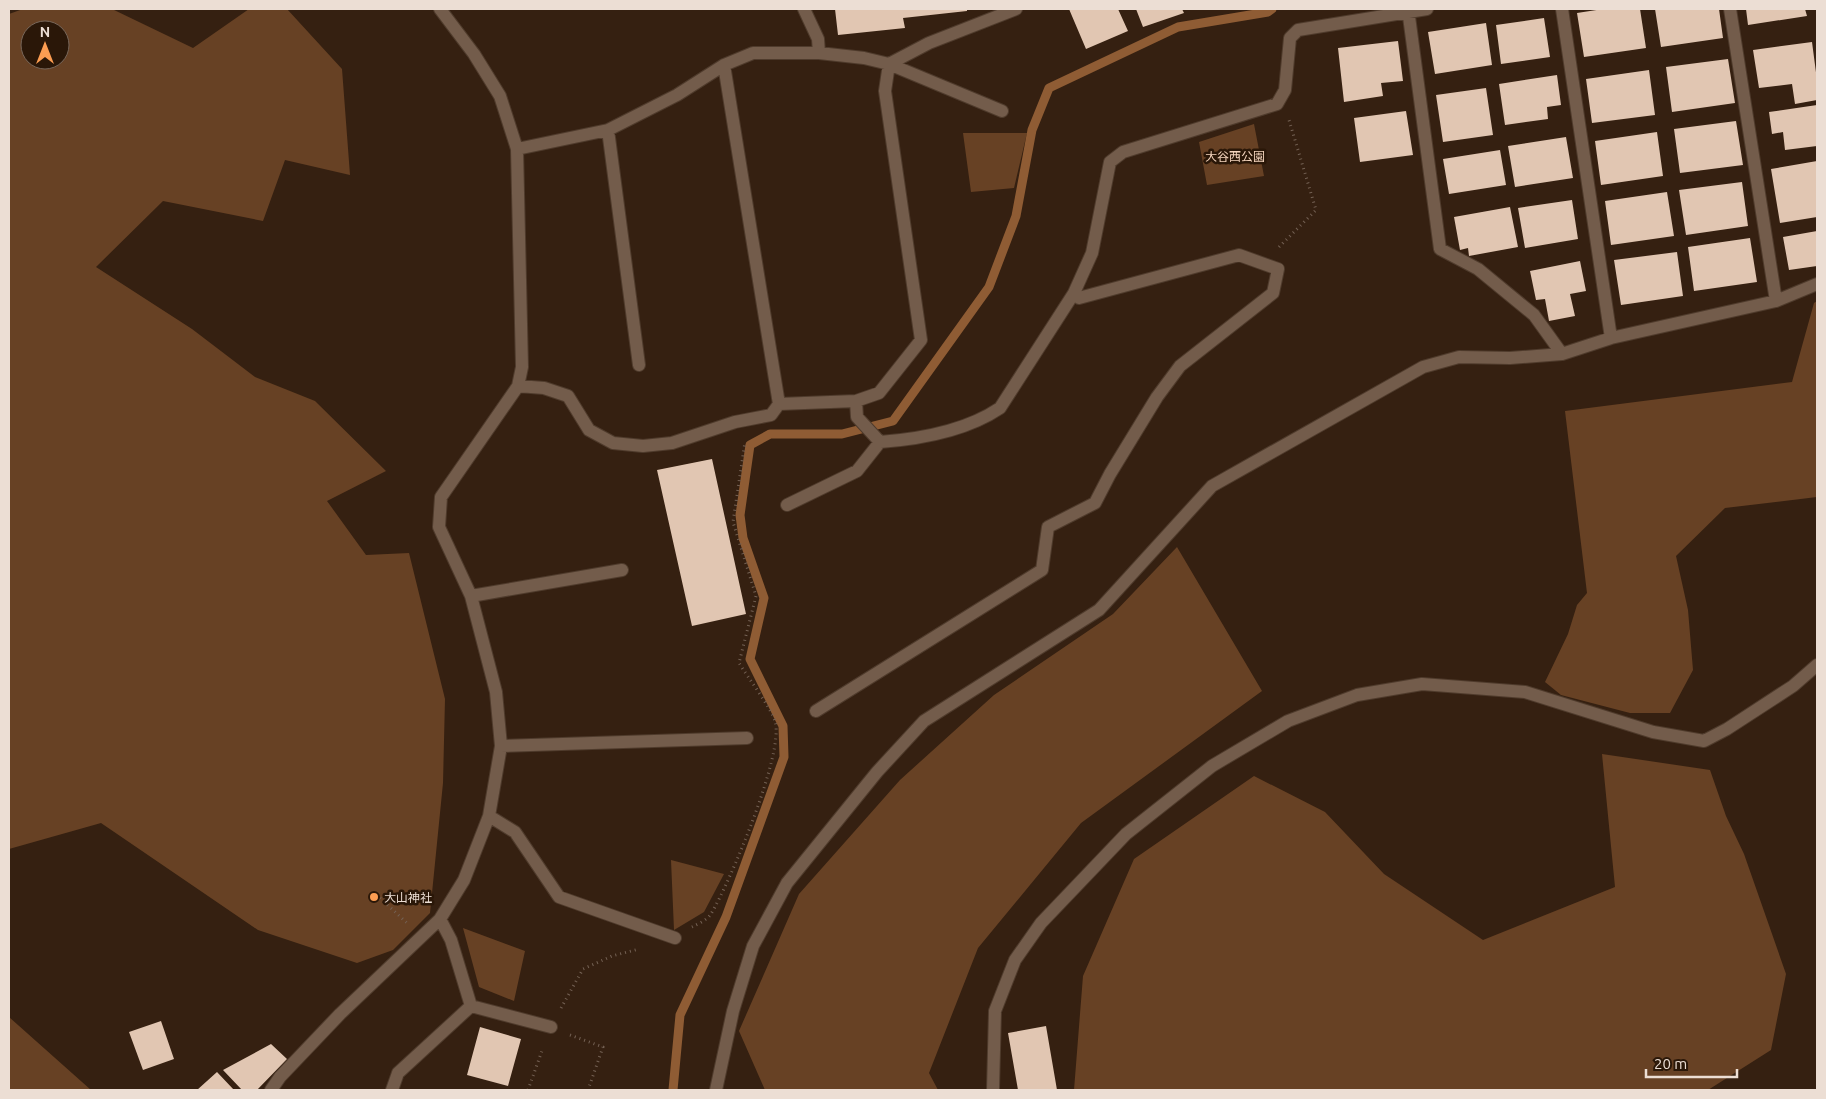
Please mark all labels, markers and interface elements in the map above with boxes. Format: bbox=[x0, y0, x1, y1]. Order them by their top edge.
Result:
north arrow bbox=[20, 20, 70, 70]
text: N bbox=[40, 24, 50, 40]
park label: 大谷西公園 bbox=[1205, 150, 1265, 163]
marker: 大山神社 bbox=[368, 891, 380, 903]
place label: 大山神社 bbox=[384, 891, 432, 904]
scale bar bbox=[1646, 1046, 1737, 1078]
text: 20 m bbox=[1654, 1055, 1687, 1072]

